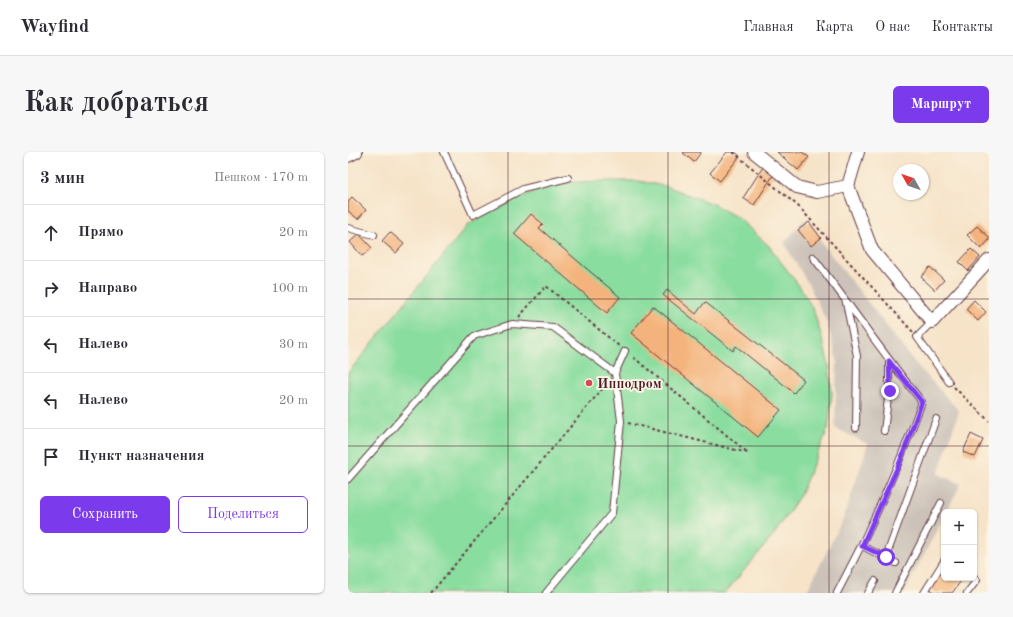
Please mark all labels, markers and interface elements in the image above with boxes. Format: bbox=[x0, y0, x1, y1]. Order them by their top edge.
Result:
text: Wayfind bbox=[20, 18, 89, 37]
text: Главная bbox=[743, 20, 793, 34]
text: Карта bbox=[815, 20, 853, 34]
text: О нас bbox=[875, 20, 910, 34]
text: Контакты bbox=[932, 20, 993, 34]
button: Маршрут bbox=[893, 86, 989, 123]
text: Как добраться bbox=[24, 90, 209, 118]
north arrow bbox=[893, 164, 929, 200]
text: 3 мин bbox=[40, 170, 85, 187]
text: Пешком · 170 m bbox=[214, 171, 308, 184]
icon: ahead bbox=[40, 222, 62, 244]
text: Прямо bbox=[78, 225, 124, 240]
text: 20 m bbox=[279, 226, 308, 239]
icon: right bbox=[40, 278, 62, 300]
text: Направо bbox=[78, 281, 137, 296]
text: 100 m bbox=[271, 282, 308, 295]
icon: left bbox=[40, 334, 62, 356]
text: Налево bbox=[78, 337, 128, 352]
text: 30 m bbox=[279, 338, 308, 351]
place label: Ипподром bbox=[597, 377, 662, 391]
marker: Ипподром bbox=[584, 378, 594, 388]
route end bbox=[881, 382, 899, 400]
icon: left bbox=[40, 390, 62, 412]
text: Налево bbox=[78, 393, 128, 408]
text: 20 m bbox=[279, 394, 308, 407]
icon: arrive bbox=[40, 446, 62, 468]
text: Пункт назначения bbox=[78, 449, 205, 464]
button: Сохранить bbox=[40, 496, 170, 533]
button: Поделиться bbox=[178, 496, 308, 533]
map controls bbox=[941, 509, 977, 581]
button: + bbox=[941, 509, 977, 545]
button: − bbox=[941, 545, 977, 581]
route start bbox=[877, 548, 895, 566]

